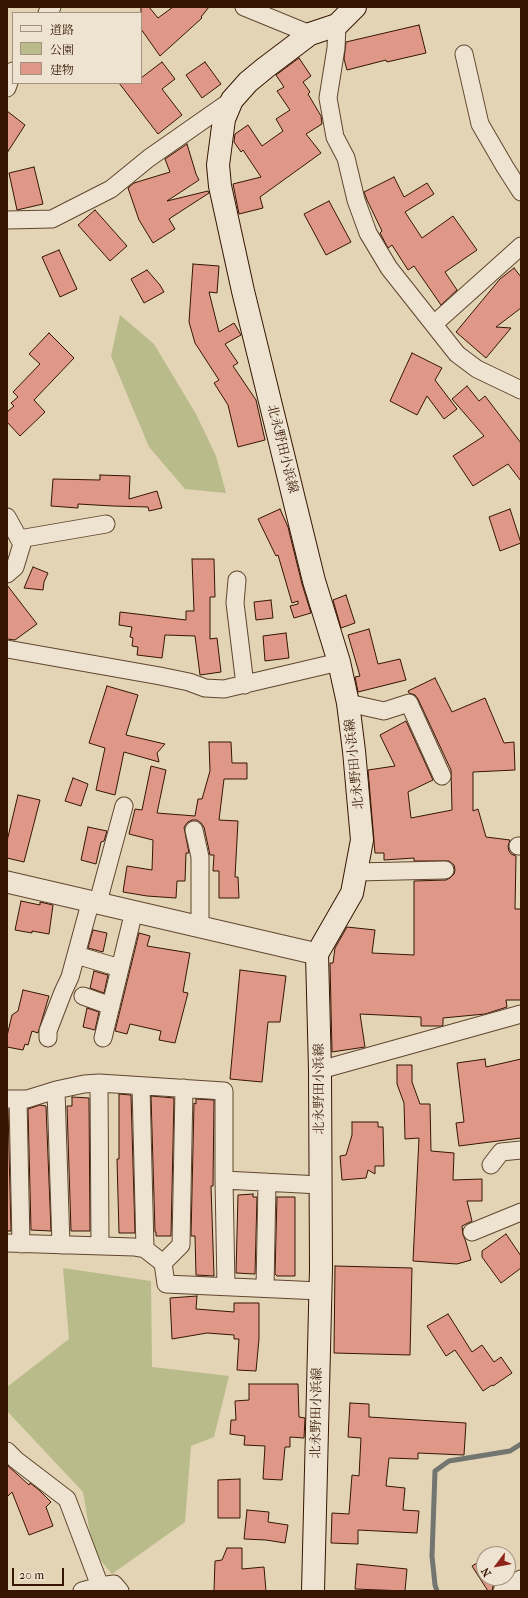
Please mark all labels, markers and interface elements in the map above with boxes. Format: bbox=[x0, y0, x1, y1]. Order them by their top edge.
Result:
legend bbox=[12, 12, 142, 84]
text: 道路 bbox=[50, 23, 74, 37]
text: 公園 bbox=[50, 43, 74, 57]
text: 建物 bbox=[50, 63, 74, 77]
street label: 北永野田小浜線 bbox=[263, 403, 301, 495]
street label: 北永野田小浜線 bbox=[342, 718, 368, 810]
street label: 北永野田小浜線 bbox=[312, 1044, 328, 1134]
street label: 北永野田小浜線 bbox=[308, 1367, 326, 1459]
north arrow bbox=[476, 1546, 516, 1586]
scale bar bbox=[14, 1560, 66, 1586]
text: N bbox=[479, 1565, 494, 1579]
text: 20 m bbox=[19, 1568, 44, 1582]

